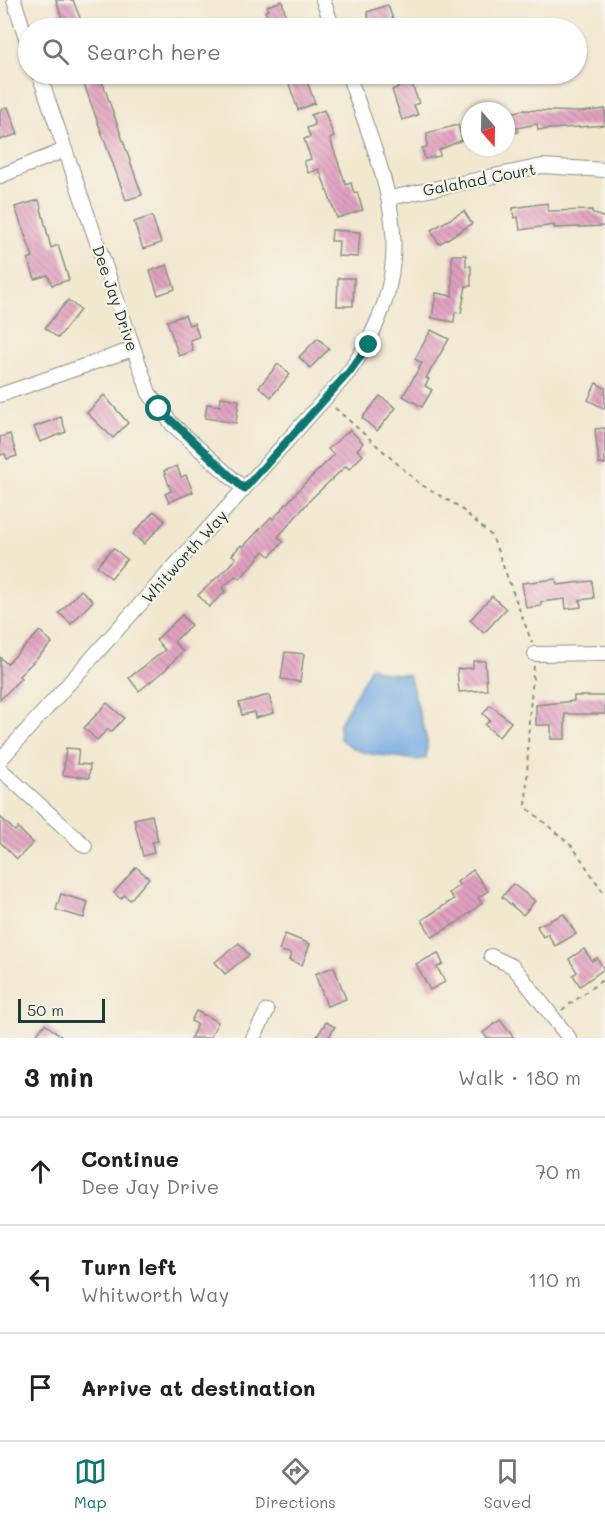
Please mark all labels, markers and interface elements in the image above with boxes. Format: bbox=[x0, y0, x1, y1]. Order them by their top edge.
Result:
search box bbox=[18, 18, 587, 84]
icon: search bbox=[39, 35, 72, 68]
text: Search here bbox=[87, 37, 221, 66]
north arrow bbox=[461, 102, 515, 156]
street label: Galahad Court bbox=[421, 158, 537, 200]
street label: Dee Jay Drive bbox=[88, 242, 144, 354]
route end bbox=[355, 331, 381, 357]
route start bbox=[145, 395, 171, 421]
street label: Whitworth Way bbox=[137, 505, 231, 607]
scale bar bbox=[18, 996, 105, 1024]
text: 50 m bbox=[27, 999, 64, 1020]
text: 3 min bbox=[24, 1060, 93, 1094]
text: Walk · 180 m bbox=[458, 1064, 581, 1090]
text: Continue bbox=[81, 1144, 179, 1173]
icon: ahead bbox=[24, 1155, 57, 1188]
text: 70 m bbox=[535, 1158, 581, 1184]
text: Dee Jay Drive bbox=[81, 1173, 219, 1199]
text: Turn left bbox=[81, 1252, 177, 1281]
icon: left bbox=[24, 1263, 57, 1296]
text: 110 m bbox=[528, 1266, 581, 1292]
text: Whitworth Way bbox=[81, 1281, 229, 1307]
icon: arrive bbox=[24, 1371, 57, 1404]
text: Arrive at destination bbox=[81, 1373, 316, 1402]
tab: Map bbox=[74, 1455, 107, 1512]
tab: Directions bbox=[255, 1455, 336, 1512]
tab: Saved bbox=[484, 1455, 531, 1512]

